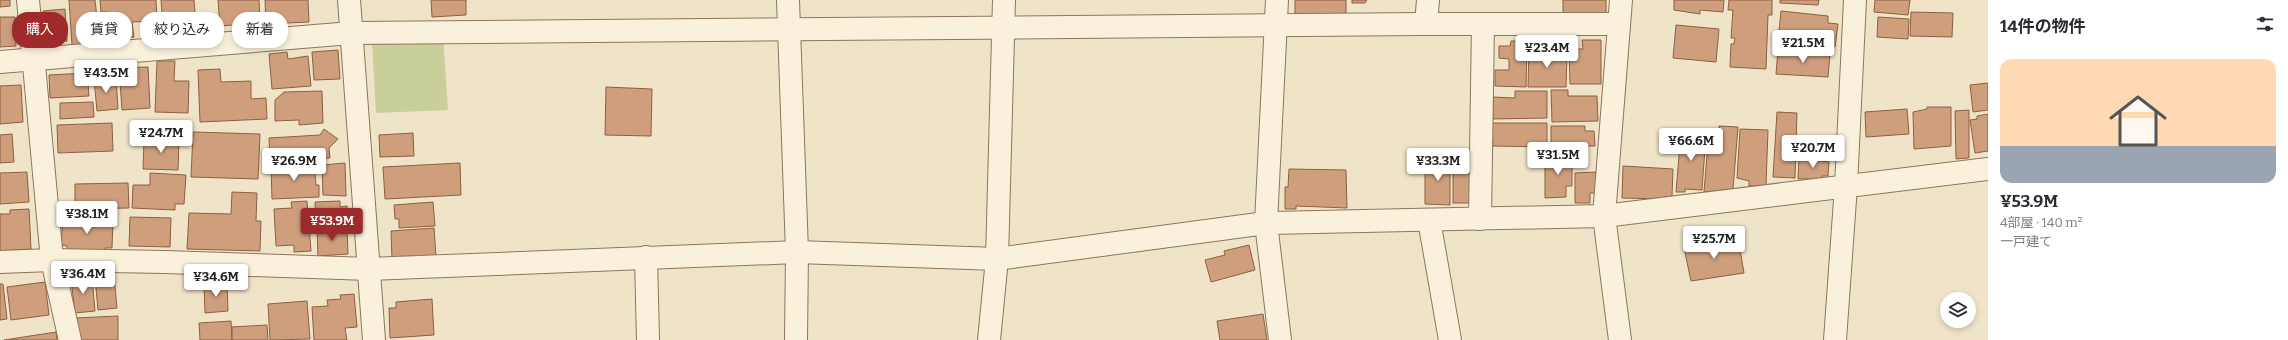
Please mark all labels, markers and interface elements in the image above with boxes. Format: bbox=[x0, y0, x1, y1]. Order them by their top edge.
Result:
chip: 購入 bbox=[12, 12, 68, 48]
chip: 賃貸 bbox=[76, 12, 132, 48]
chip: 絞り込み bbox=[140, 12, 224, 48]
chip: 新着 bbox=[232, 12, 288, 48]
icon: filters bbox=[2254, 13, 2276, 35]
text: 14件の物件 bbox=[2000, 16, 2086, 37]
pin: ¥21.5M bbox=[1770, 30, 1836, 64]
pin: ¥23.4M bbox=[1514, 35, 1580, 69]
text: ¥21.5M bbox=[1781, 35, 1825, 50]
text: ¥23.4M bbox=[1524, 40, 1570, 55]
pin: ¥43.5M bbox=[73, 60, 139, 94]
text: ¥43.5M bbox=[83, 65, 129, 80]
icon: home bbox=[2102, 85, 2174, 157]
pin: ¥24.7M bbox=[128, 120, 194, 154]
text: ¥24.7M bbox=[139, 125, 183, 140]
pin: ¥66.6M bbox=[1658, 128, 1724, 162]
text: ¥66.6M bbox=[1668, 133, 1714, 148]
pin: ¥20.7M bbox=[1780, 135, 1846, 169]
text: ¥20.7M bbox=[1791, 140, 1835, 155]
pin: ¥31.5M bbox=[1525, 142, 1591, 176]
text: ¥31.5M bbox=[1536, 147, 1580, 162]
pin: ¥26.9M bbox=[261, 148, 327, 182]
pin: ¥33.3M bbox=[1405, 148, 1471, 182]
text: ¥26.9M bbox=[271, 153, 317, 168]
text: ¥33.3M bbox=[1416, 153, 1460, 168]
text: ¥53.9M bbox=[2000, 191, 2058, 212]
pin: ¥38.1M bbox=[54, 201, 120, 235]
text: ¥38.1M bbox=[65, 206, 109, 221]
pin: ¥53.9M bbox=[299, 208, 365, 242]
text: ¥53.9M bbox=[310, 213, 354, 228]
text: 4部屋 · 140 m² bbox=[2000, 215, 2082, 230]
pin: ¥25.7M bbox=[1681, 226, 1747, 260]
text: ¥25.7M bbox=[1692, 231, 1736, 246]
text: 一戸建て bbox=[2000, 234, 2052, 249]
pin: ¥36.4M bbox=[50, 261, 116, 295]
pin: ¥34.6M bbox=[183, 264, 249, 298]
text: ¥36.4M bbox=[60, 266, 106, 281]
text: ¥34.6M bbox=[193, 269, 239, 284]
map controls bbox=[1940, 292, 1976, 328]
button: layers bbox=[1940, 292, 1976, 328]

